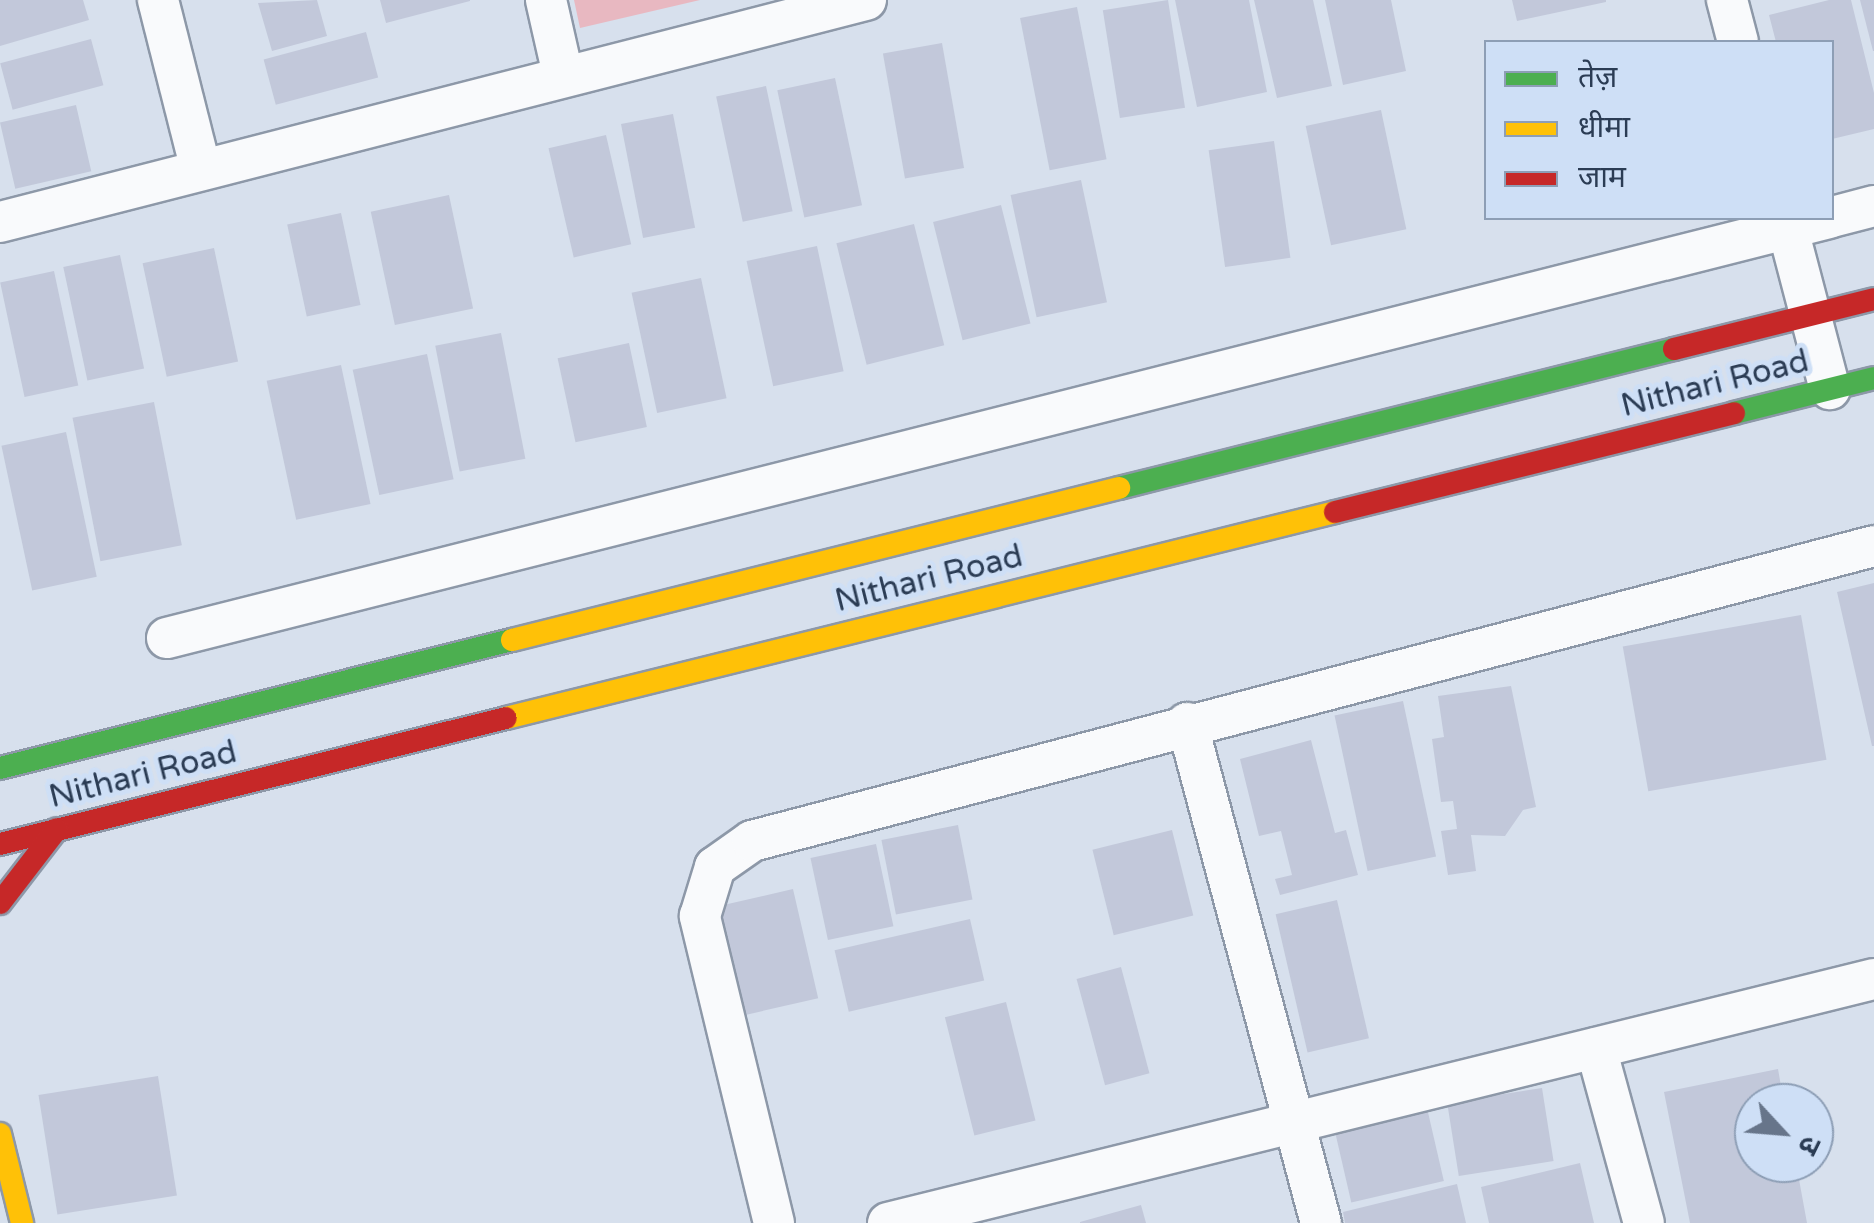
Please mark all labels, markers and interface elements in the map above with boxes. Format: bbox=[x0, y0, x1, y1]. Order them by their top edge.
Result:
legend bbox=[1484, 40, 1834, 220]
text: तेज़ bbox=[1578, 59, 1617, 96]
text: धीमा bbox=[1578, 109, 1630, 146]
text: जाम bbox=[1578, 159, 1626, 196]
street label: Nithari Road bbox=[1617, 342, 1813, 426]
street label: Nithari Road bbox=[831, 537, 1027, 621]
street label: Nithari Road bbox=[45, 733, 241, 817]
north arrow bbox=[1734, 1083, 1834, 1183]
text: उ bbox=[1790, 1130, 1828, 1160]

